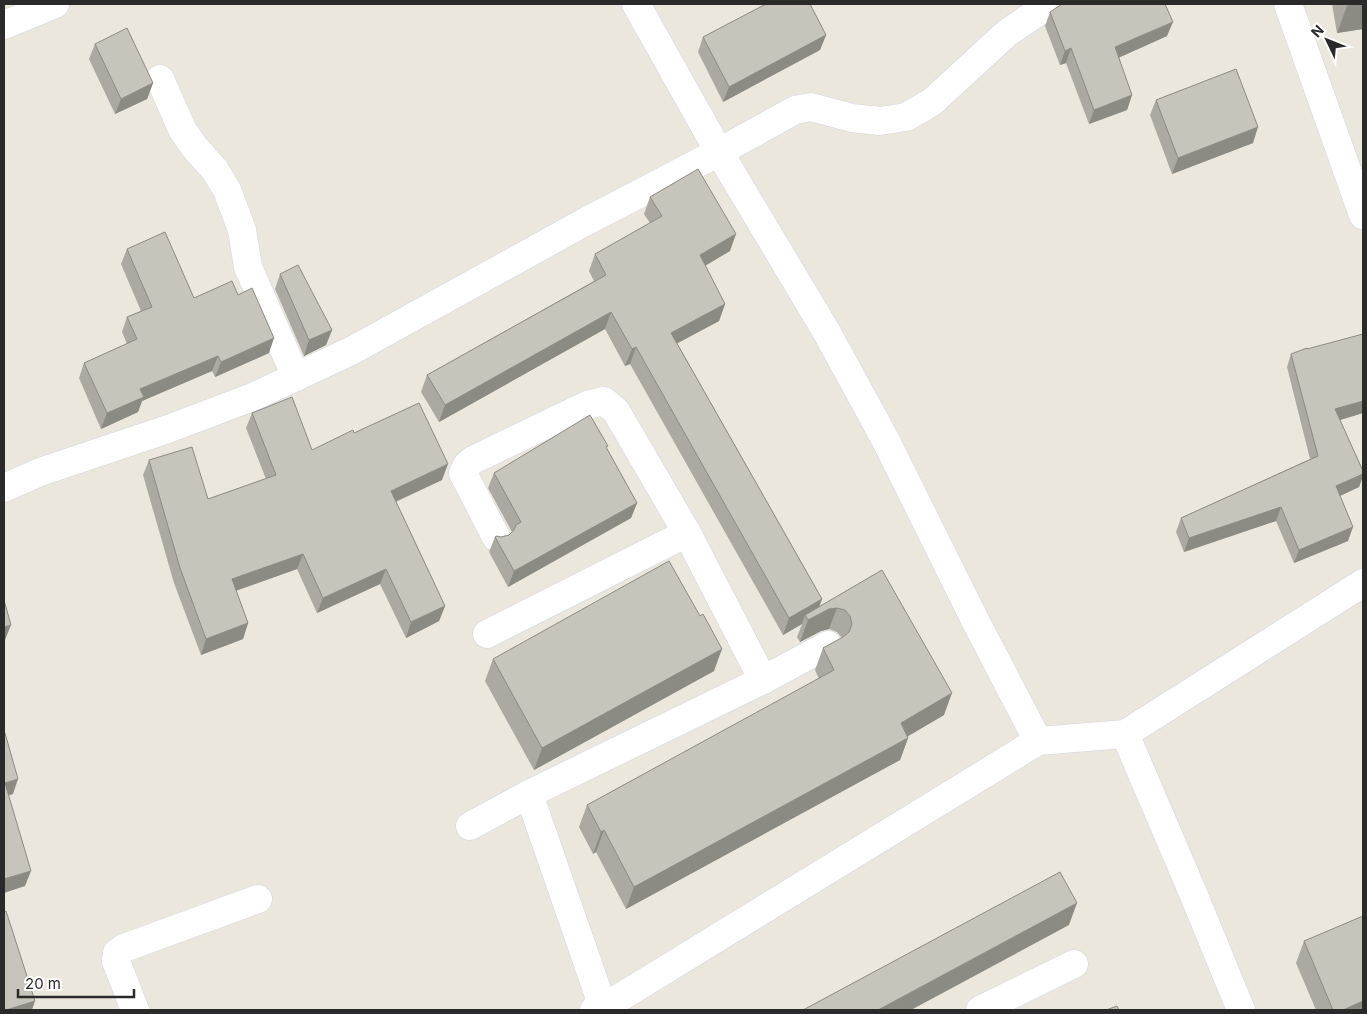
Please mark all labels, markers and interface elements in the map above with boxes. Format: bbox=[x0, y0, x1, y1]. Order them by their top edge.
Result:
north arrow bbox=[1302, 15, 1352, 65]
text: N bbox=[1307, 21, 1327, 40]
scale bar bbox=[18, 966, 134, 998]
text: 20 m bbox=[25, 974, 61, 993]

